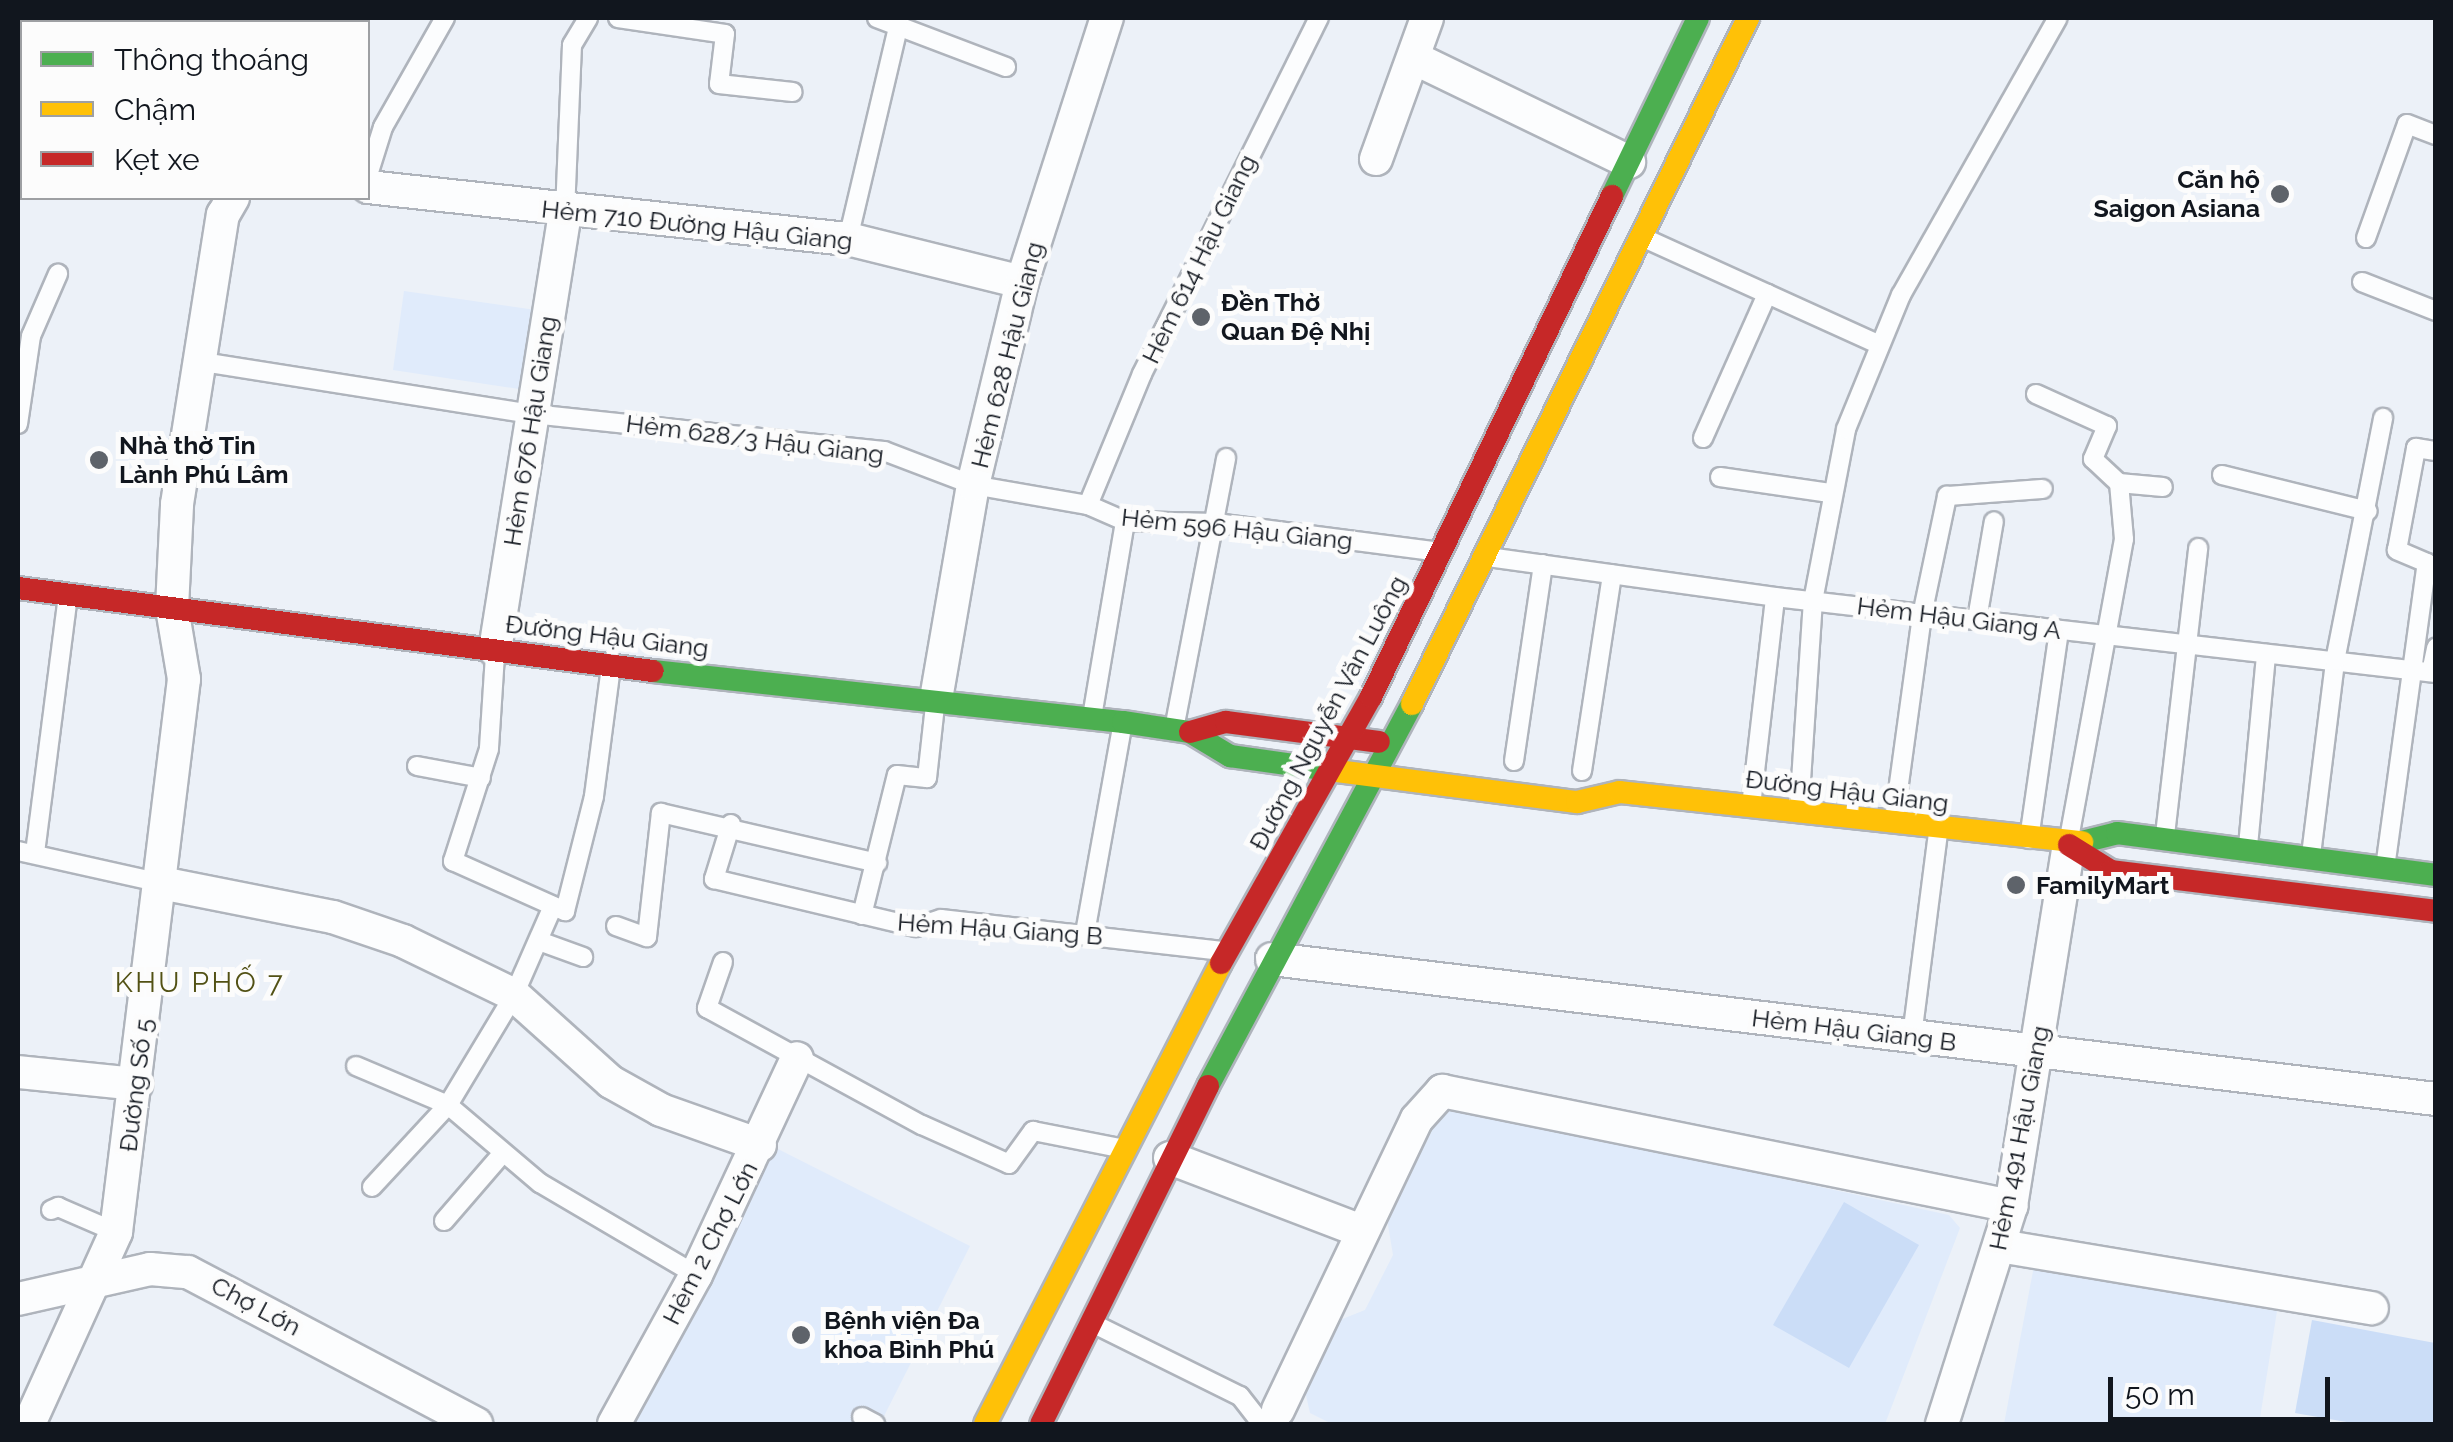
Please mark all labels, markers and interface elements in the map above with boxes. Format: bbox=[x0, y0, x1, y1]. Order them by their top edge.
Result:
legend bbox=[20, 20, 370, 200]
text: Thông thoáng bbox=[114, 42, 309, 77]
text: Chậm bbox=[114, 92, 196, 127]
text: Kẹt xe bbox=[114, 142, 200, 177]
street label: Hẻm 614 Hậu Giang bbox=[1135, 150, 1263, 368]
place label: Căn hộ Saigon Asiana bbox=[2093, 165, 2260, 224]
marker: Căn hộ Saigon Asiana bbox=[2269, 183, 2291, 205]
street label: Hẻm 710 Đường Hậu Giang bbox=[540, 194, 854, 256]
street label: Hẻm 628 Hậu Giang bbox=[964, 239, 1050, 471]
place label: Đền Thờ Quan Đệ Nhị bbox=[1221, 288, 1370, 347]
marker: Đền Thờ Quan Đệ Nhị bbox=[1190, 306, 1212, 328]
street label: Hẻm 676 Hậu Giang bbox=[497, 314, 563, 548]
street label: Hẻm 628/3 Hậu Giang bbox=[624, 408, 886, 470]
place label: Nhà thờ Tin Lành Phú Lâm bbox=[119, 431, 288, 490]
marker: Nhà thờ Tin Lành Phú Lâm bbox=[88, 449, 110, 471]
street label: Hẻm 596 Hậu Giang bbox=[1120, 502, 1354, 556]
street label: Đường Nguyễn Văn Luông bbox=[1243, 570, 1413, 856]
street label: Hẻm Hậu Giang A bbox=[1855, 591, 2063, 645]
street label: Đường Hậu Giang bbox=[504, 609, 710, 663]
street label: Đường Hậu Giang bbox=[1744, 764, 1950, 818]
place label: FamilyMart bbox=[2036, 870, 2169, 900]
marker: FamilyMart bbox=[2005, 874, 2027, 896]
street label: Hẻm Hậu Giang B bbox=[896, 907, 1104, 951]
district label: KHU PHỐ 7 bbox=[115, 966, 285, 1000]
street label: Hẻm Hậu Giang B bbox=[1750, 1003, 1958, 1057]
street label: Đường Số 5 bbox=[113, 1017, 159, 1153]
street label: Hẻm 491 Hậu Giang bbox=[1983, 1023, 2055, 1253]
street label: Hẻm 2 Chợ Lớn bbox=[656, 1157, 764, 1329]
street label: Chợ Lớn bbox=[206, 1270, 306, 1342]
place label: Bệnh viện Đa khoa Bình Phú bbox=[824, 1306, 994, 1365]
marker: Bệnh viện Đa khoa Bình Phú bbox=[788, 1322, 814, 1348]
scale bar bbox=[2113, 1357, 2336, 1419]
text: 50 m bbox=[2125, 1377, 2195, 1412]

